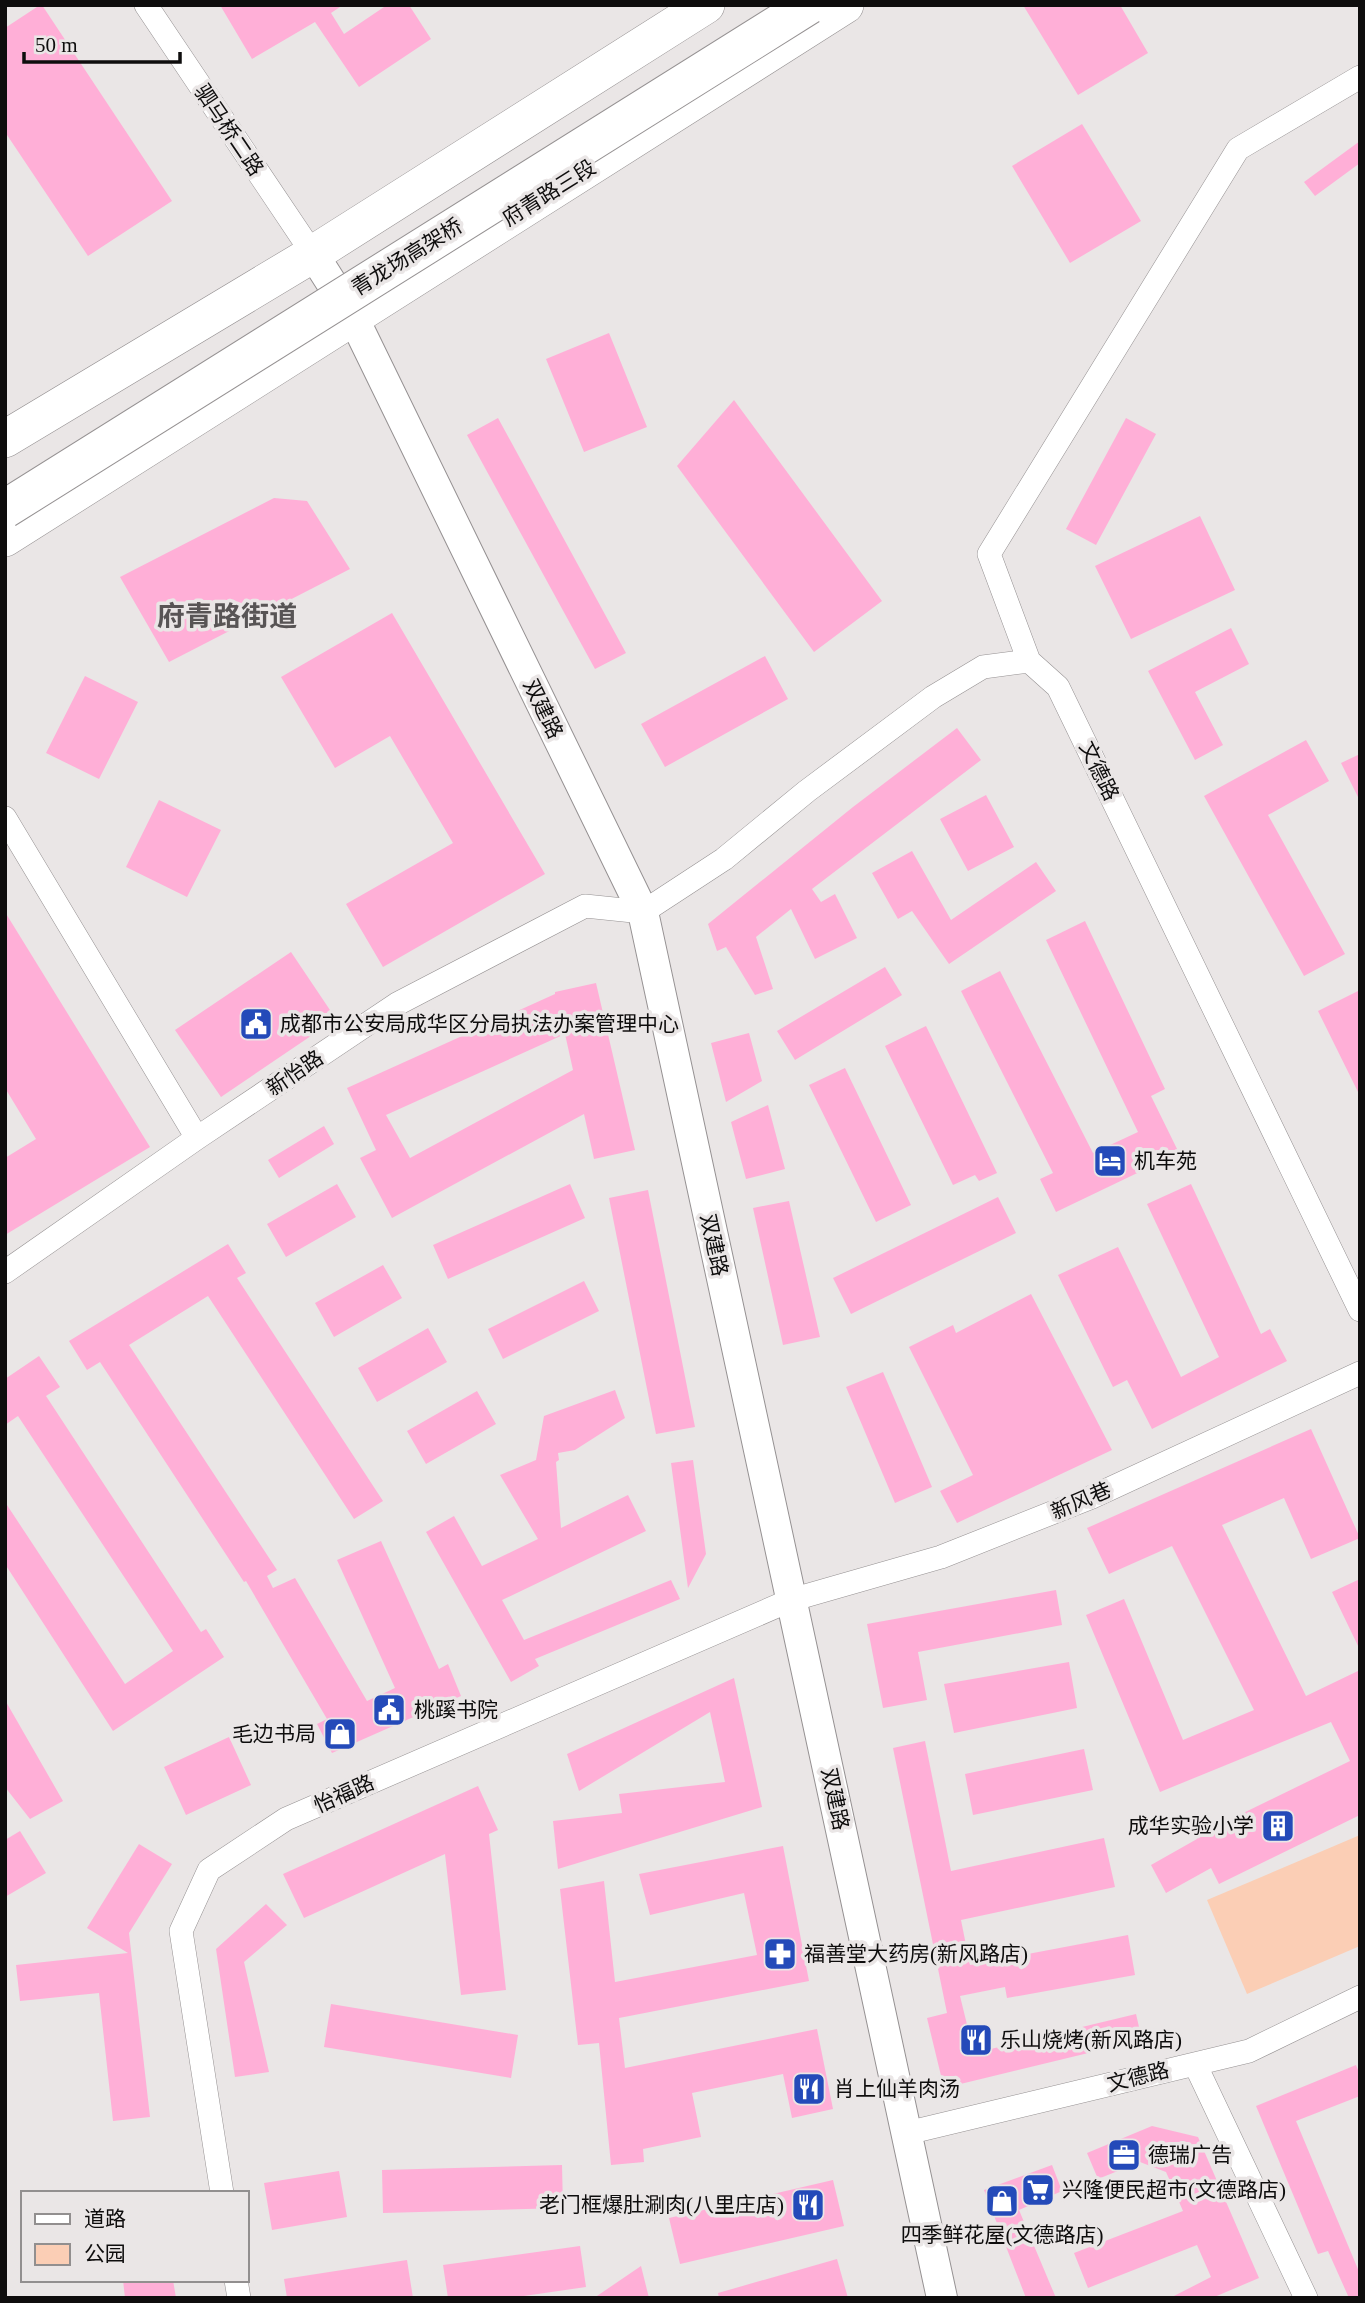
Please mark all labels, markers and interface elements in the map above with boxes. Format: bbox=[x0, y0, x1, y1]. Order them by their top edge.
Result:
scale bar bbox=[24, 21, 180, 65]
text: 50 m bbox=[35, 33, 78, 57]
street label: 驷马桥二路 bbox=[190, 80, 268, 180]
street label: 府青路三段 bbox=[498, 155, 600, 231]
street label: 青龙场高架桥 bbox=[347, 213, 467, 301]
district label: 府青路街道 bbox=[157, 601, 297, 632]
street label: 双建路 bbox=[518, 675, 568, 743]
street label: 文德路 bbox=[1074, 737, 1124, 805]
public building icon: 成都市公安局成华区分局执法办案管理中心 bbox=[237, 1005, 275, 1043]
place label: 成都市公安局成华区分局执法办案管理中心 bbox=[280, 1012, 679, 1036]
street label: 新怡路 bbox=[262, 1045, 328, 1101]
hotel icon: 机车苑 bbox=[1091, 1142, 1129, 1180]
place label: 机车苑 bbox=[1134, 1149, 1197, 1173]
street label: 双建路 bbox=[696, 1212, 732, 1278]
street label: 新风巷 bbox=[1047, 1478, 1115, 1524]
public building icon: 桃蹊书院 bbox=[370, 1691, 408, 1729]
place label: 桃蹊书院 bbox=[414, 1698, 498, 1722]
shop icon: 毛边书局 bbox=[321, 1715, 359, 1753]
place label: 毛边书局 bbox=[232, 1722, 316, 1746]
street label: 双建路 bbox=[817, 1766, 853, 1832]
street label: 怡福路 bbox=[310, 1770, 378, 1818]
building icon: 成华实验小学 bbox=[1259, 1807, 1297, 1845]
place label: 成华实验小学 bbox=[1128, 1814, 1254, 1838]
pharmacy icon: 福善堂大药房(新风路店) bbox=[761, 1935, 799, 1973]
place label: 福善堂大药房(新风路店) bbox=[804, 1942, 1028, 1966]
restaurant icon: 乐山烧烤(新风路店) bbox=[957, 2021, 995, 2059]
place label: 乐山烧烤(新风路店) bbox=[1000, 2028, 1182, 2052]
street label: 文德路 bbox=[1105, 2058, 1171, 2096]
restaurant icon: 肖上仙羊肉汤 bbox=[790, 2070, 828, 2108]
place label: 肖上仙羊肉汤 bbox=[834, 2077, 960, 2101]
office icon: 德瑞广告 bbox=[1105, 2136, 1143, 2174]
place label: 德瑞广告 bbox=[1148, 2143, 1232, 2167]
supermarket icon: 兴隆便民超市(文德路店) bbox=[1019, 2171, 1057, 2209]
place label: 兴隆便民超市(文德路店) bbox=[1062, 2178, 1286, 2202]
shop icon: 四季鲜花屋(文德路店) bbox=[983, 2182, 1021, 2220]
restaurant icon: 老门框爆肚涮肉(八里庄店) bbox=[789, 2186, 827, 2224]
legend bbox=[21, 2191, 248, 2282]
place label: 老门框爆肚涮肉(八里庄店) bbox=[539, 2193, 784, 2217]
text: 道路 bbox=[84, 2207, 126, 2231]
place label: 四季鲜花屋(文德路店) bbox=[901, 2223, 1104, 2247]
text: 公园 bbox=[84, 2242, 126, 2266]

